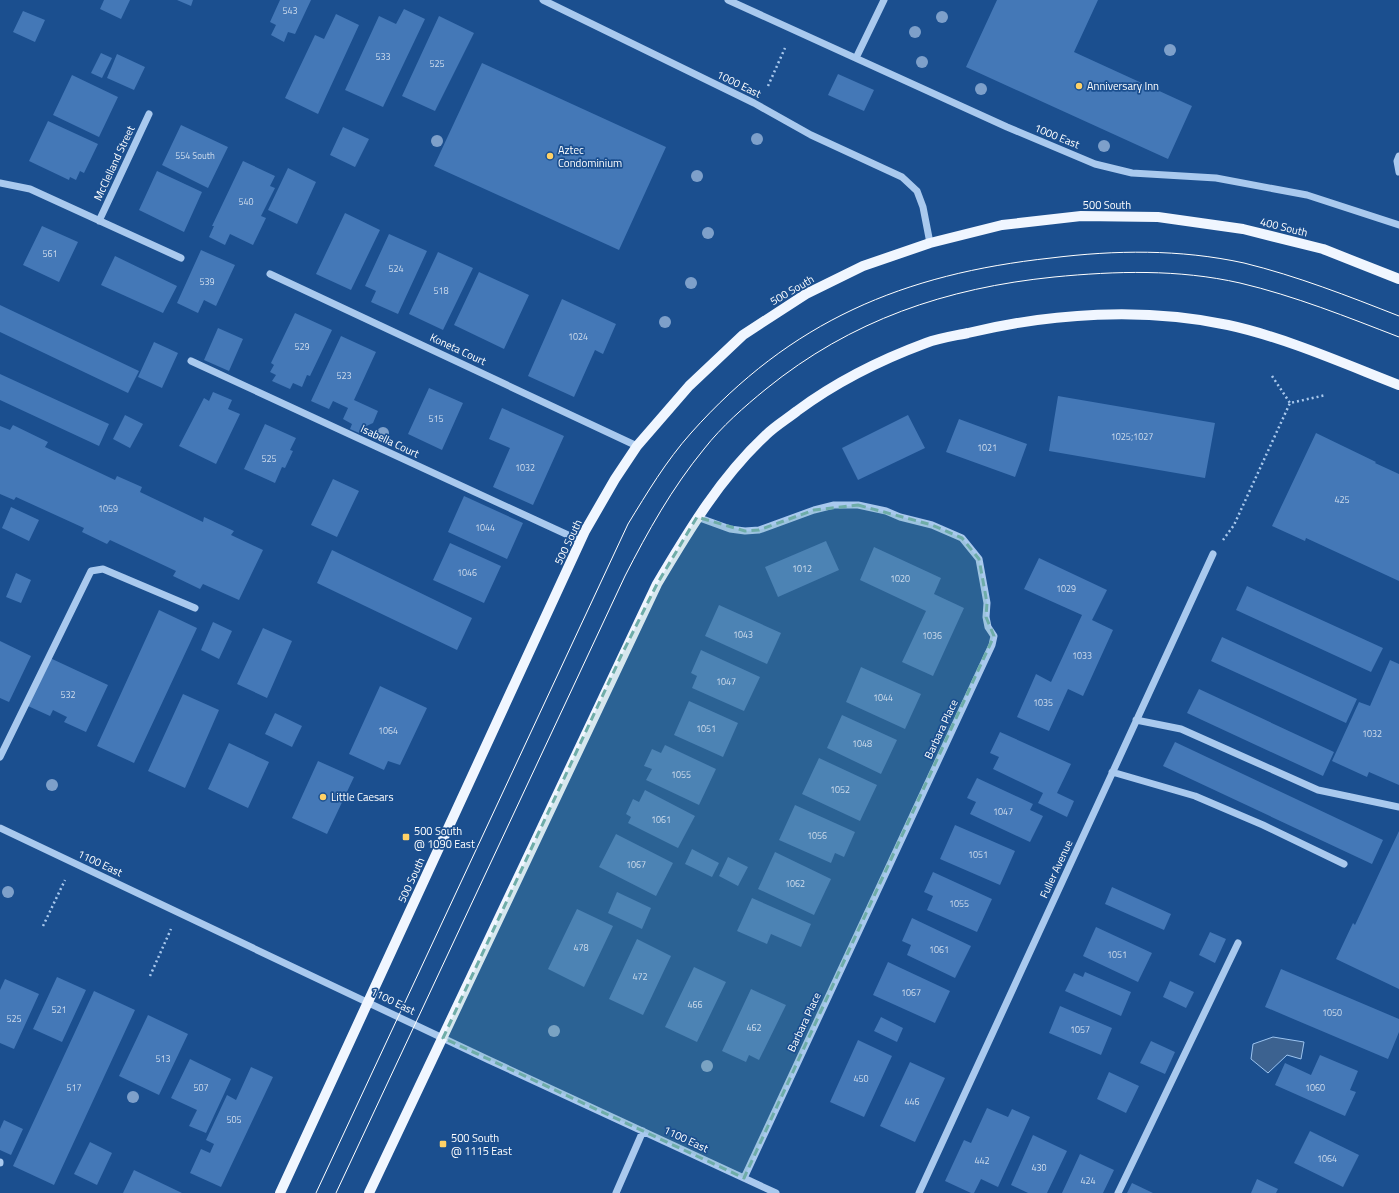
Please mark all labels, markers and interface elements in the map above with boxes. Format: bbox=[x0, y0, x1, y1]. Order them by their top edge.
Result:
house number: 543 bbox=[282, 4, 298, 17]
house number: 533 bbox=[375, 50, 391, 63]
house number: 525 bbox=[429, 57, 445, 70]
street label: 1000 East bbox=[714, 66, 764, 102]
place label: Anniversary Inn bbox=[1087, 78, 1159, 94]
marker: Anniversary Inn bbox=[1074, 81, 1084, 91]
street label: 1000 East bbox=[1032, 120, 1082, 152]
street label: McClelland Street bbox=[90, 123, 138, 203]
place label: Aztec Condominium bbox=[558, 142, 622, 171]
house number: 554 South bbox=[175, 149, 215, 162]
marker: Aztec Condominium bbox=[545, 151, 555, 161]
house number: 540 bbox=[238, 195, 254, 208]
street label: 500 South bbox=[1083, 197, 1131, 213]
street label: 400 South bbox=[1259, 213, 1309, 241]
house number: 561 bbox=[42, 247, 58, 260]
house number: 524 bbox=[388, 262, 404, 275]
street label: 500 South bbox=[767, 271, 817, 309]
house number: 539 bbox=[199, 275, 215, 288]
house number: 518 bbox=[433, 284, 449, 297]
street label: Koneta Court bbox=[427, 329, 489, 369]
house number: 1024 bbox=[568, 330, 588, 343]
house number: 529 bbox=[294, 340, 310, 353]
house number: 523 bbox=[336, 369, 352, 382]
house number: 515 bbox=[428, 412, 444, 425]
street label: Isabella Court bbox=[358, 420, 422, 462]
house number: 1025;1027 bbox=[1111, 430, 1153, 443]
house number: 1021 bbox=[977, 441, 997, 454]
house number: 525 bbox=[261, 452, 277, 465]
house number: 1032 bbox=[515, 461, 535, 474]
house number: 425 bbox=[1334, 493, 1350, 506]
house number: 1059 bbox=[98, 502, 118, 515]
street label: 500 South bbox=[550, 517, 586, 567]
house number: 1044 bbox=[475, 521, 495, 534]
house number: 1012 bbox=[792, 562, 812, 575]
house number: 1046 bbox=[457, 566, 477, 579]
house number: 1020 bbox=[890, 572, 910, 585]
house number: 1029 bbox=[1056, 582, 1076, 595]
house number: 1043 bbox=[733, 628, 753, 641]
house number: 1036 bbox=[922, 629, 942, 642]
house number: 1033 bbox=[1072, 649, 1092, 662]
house number: 1047 bbox=[716, 675, 736, 688]
house number: 532 bbox=[60, 688, 76, 701]
house number: 1044 bbox=[873, 691, 893, 704]
street label: Barbara Place bbox=[920, 696, 962, 761]
house number: 1035 bbox=[1033, 696, 1053, 709]
house number: 1051 bbox=[696, 722, 716, 735]
house number: 1064 bbox=[378, 724, 398, 737]
house number: 1032 bbox=[1362, 727, 1382, 740]
house number: 1048 bbox=[852, 737, 872, 750]
house number: 1055 bbox=[671, 768, 691, 781]
house number: 1052 bbox=[830, 783, 850, 796]
place label: Little Caesars bbox=[331, 789, 394, 805]
marker: Little Caesars bbox=[318, 792, 328, 802]
house number: 1047 bbox=[993, 805, 1013, 818]
house number: 1061 bbox=[651, 813, 671, 826]
place label: 500 South @ 1090 East bbox=[414, 823, 475, 852]
house number: 1056 bbox=[807, 829, 827, 842]
marker: 500 South @ 1090 East bbox=[401, 832, 411, 842]
street label: Fuller Avenue bbox=[1035, 837, 1077, 901]
street label: 1100 East bbox=[75, 846, 125, 880]
house number: 1051 bbox=[968, 848, 988, 861]
street label: 500 South bbox=[394, 855, 428, 905]
house number: 1067 bbox=[626, 858, 646, 871]
house number: 1062 bbox=[785, 877, 805, 890]
house number: 1055 bbox=[949, 897, 969, 910]
house number: 478 bbox=[573, 941, 589, 954]
house number: 1061 bbox=[929, 943, 949, 956]
house number: 1051 bbox=[1107, 948, 1127, 961]
house number: 472 bbox=[632, 970, 648, 983]
street label: 1100 East bbox=[368, 983, 418, 1019]
house number: 1067 bbox=[901, 986, 921, 999]
street label: Barbara Place bbox=[783, 989, 825, 1054]
house number: 466 bbox=[687, 998, 703, 1011]
house number: 521 bbox=[51, 1003, 67, 1016]
house number: 1050 bbox=[1322, 1006, 1342, 1019]
house number: 525 bbox=[6, 1012, 22, 1025]
house number: 462 bbox=[746, 1021, 762, 1034]
house number: 1057 bbox=[1070, 1023, 1090, 1036]
house number: 513 bbox=[155, 1052, 171, 1065]
house number: 450 bbox=[853, 1072, 869, 1085]
house number: 517 bbox=[66, 1081, 82, 1094]
house number: 507 bbox=[193, 1081, 209, 1094]
house number: 1060 bbox=[1305, 1081, 1325, 1094]
house number: 446 bbox=[904, 1095, 920, 1108]
house number: 505 bbox=[226, 1113, 242, 1126]
street label: 1100 East bbox=[661, 1122, 711, 1156]
place label: 500 South @ 1115 East bbox=[451, 1130, 512, 1159]
marker: 500 South @ 1115 East bbox=[438, 1139, 448, 1149]
house number: 1064 bbox=[1317, 1152, 1337, 1165]
house number: 442 bbox=[974, 1154, 990, 1167]
house number: 430 bbox=[1031, 1161, 1047, 1174]
house number: 424 bbox=[1080, 1174, 1096, 1187]

